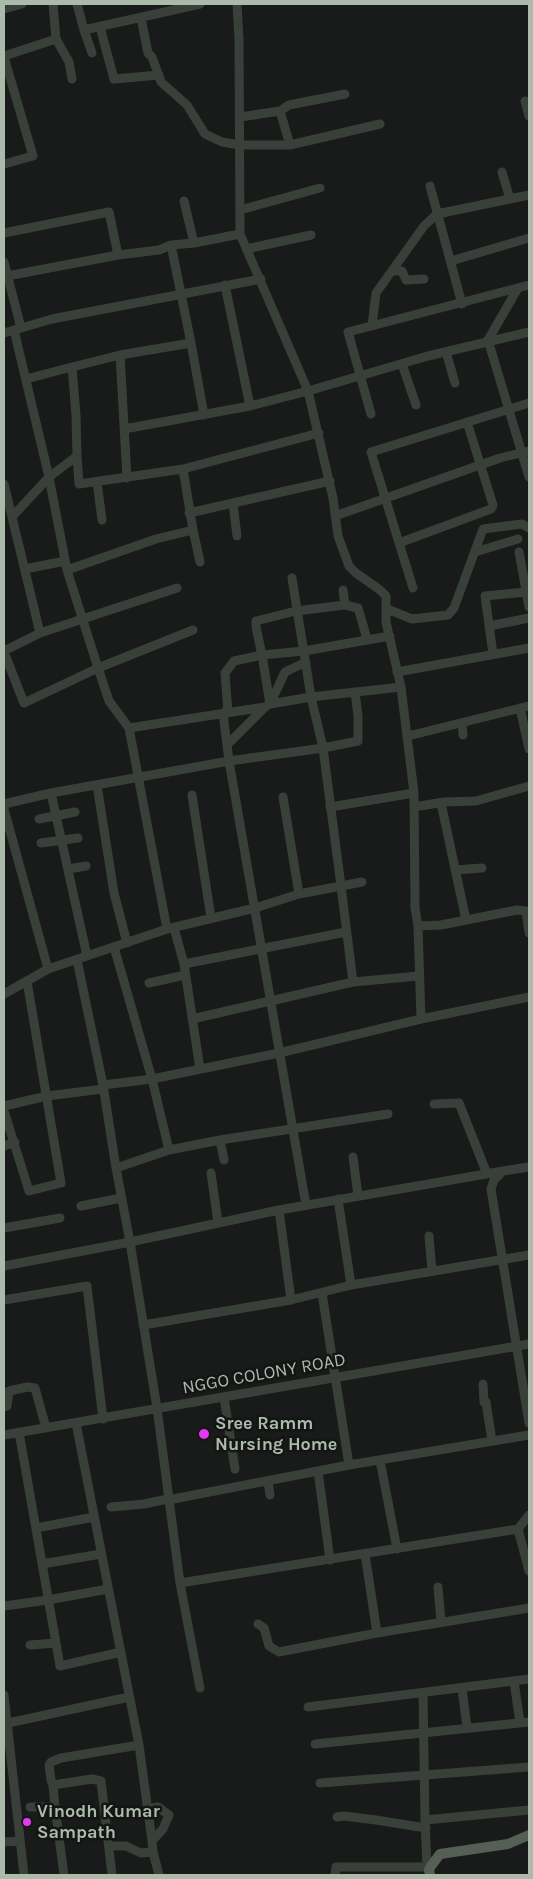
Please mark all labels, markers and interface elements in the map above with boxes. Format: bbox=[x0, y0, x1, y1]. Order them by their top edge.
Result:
street label: NGGO COLONY ROAD bbox=[181, 1349, 347, 1399]
place label: Sree Ramm Nursing Home bbox=[215, 1413, 337, 1456]
marker: Sree Ramm Nursing Home bbox=[197, 1427, 211, 1441]
place label: Vinodh Kumar Sampath bbox=[37, 1801, 160, 1844]
marker: Vinodh Kumar Sampath bbox=[21, 1816, 33, 1828]

